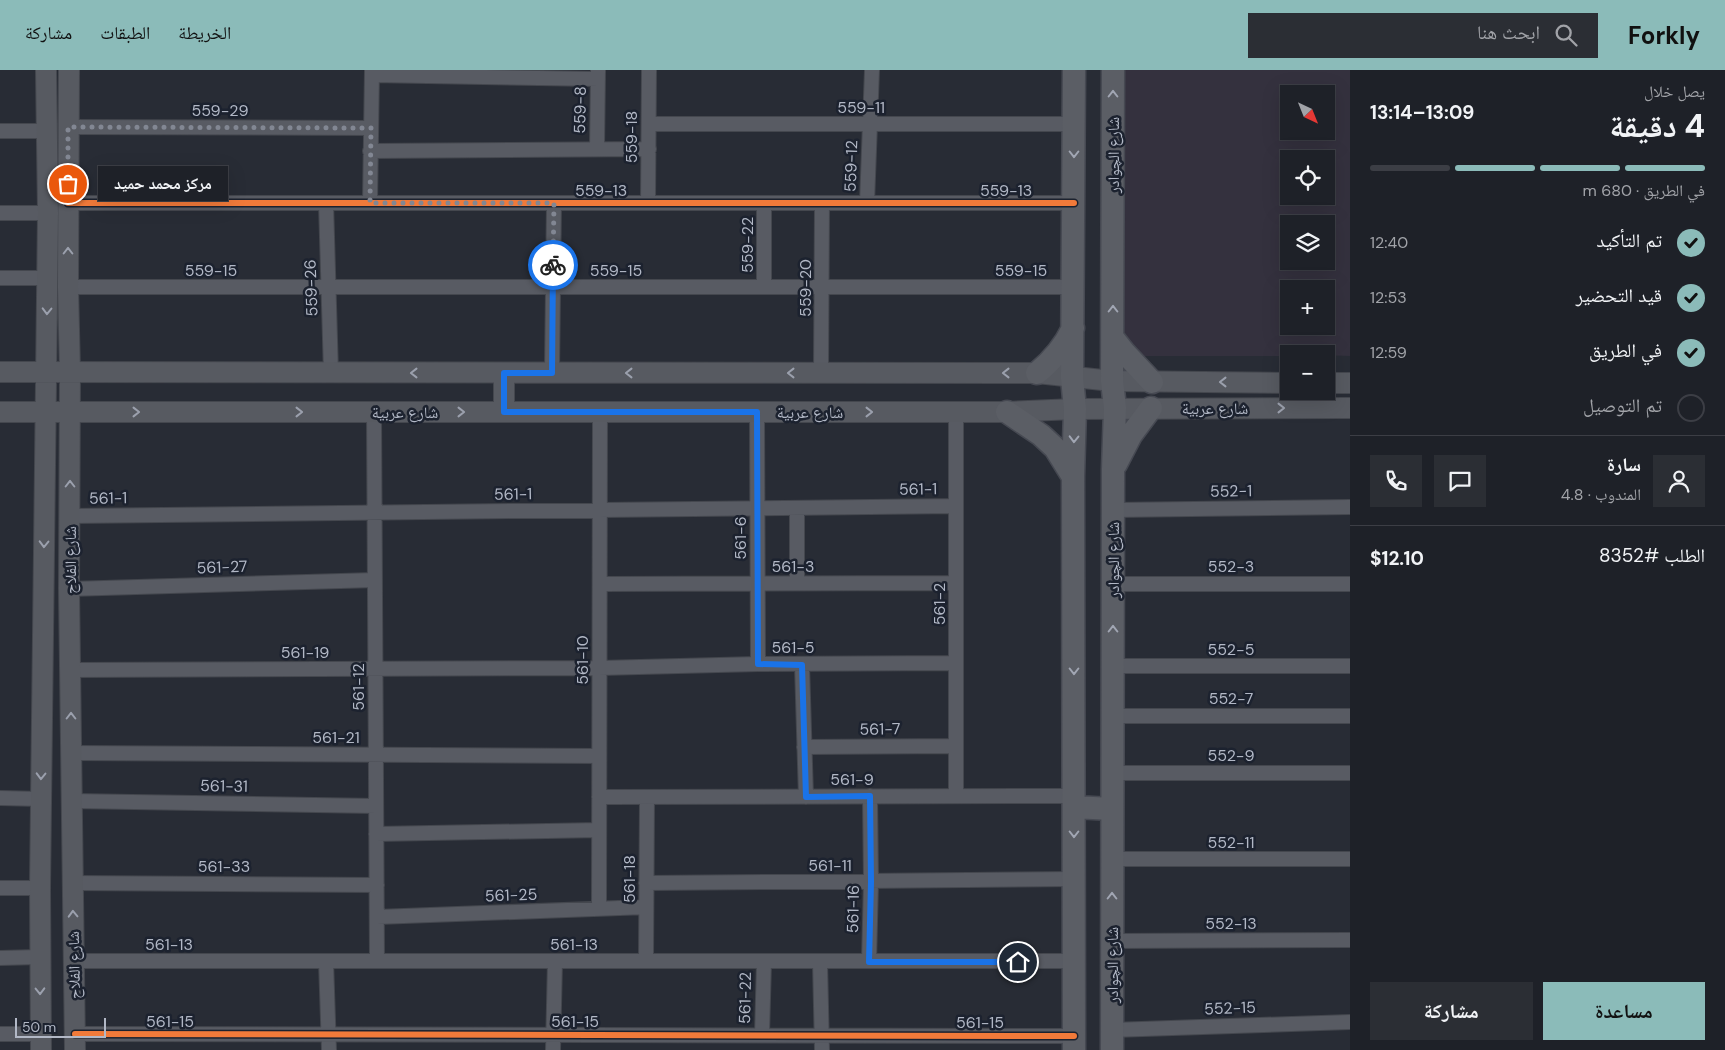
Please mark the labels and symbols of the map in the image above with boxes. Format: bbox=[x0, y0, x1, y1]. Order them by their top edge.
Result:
north arrow bbox=[1280, 85, 1335, 140]
street label: 559-8 bbox=[569, 86, 591, 134]
one-way arrow bbox=[1108, 90, 1118, 98]
street label: 559-11 bbox=[837, 97, 885, 118]
street label: 559-29 bbox=[192, 100, 248, 121]
street label: 559-18 bbox=[621, 111, 642, 163]
street label: شارع الچوادر bbox=[1103, 117, 1124, 194]
street label: 559-12 bbox=[840, 140, 862, 192]
one-way arrow bbox=[1069, 150, 1079, 158]
pin bbox=[47, 163, 89, 205]
callout: مركز محمد حميد bbox=[98, 166, 228, 202]
street label: 559-13 bbox=[575, 180, 627, 201]
street label: 559-13 bbox=[980, 180, 1032, 201]
street label: 559-22 bbox=[737, 217, 758, 273]
courier bbox=[528, 240, 578, 290]
one-way arrow bbox=[63, 247, 73, 255]
street label: 559-26 bbox=[300, 259, 322, 317]
street label: 559-20 bbox=[795, 259, 816, 317]
street label: 559-15 bbox=[185, 260, 237, 281]
street label: 559-15 bbox=[590, 260, 642, 281]
street label: 559-15 bbox=[995, 260, 1047, 281]
one-way arrow bbox=[1108, 305, 1118, 312]
one-way arrow bbox=[42, 308, 52, 315]
one-way arrow bbox=[410, 368, 418, 378]
one-way arrow bbox=[625, 368, 632, 378]
one-way arrow bbox=[787, 368, 795, 378]
one-way arrow bbox=[1002, 368, 1010, 378]
one-way arrow bbox=[1218, 377, 1226, 387]
street label: شارع عربية bbox=[1182, 398, 1248, 419]
street label: شارع عربية bbox=[372, 402, 438, 423]
street label: شارع عربية bbox=[777, 402, 843, 423]
one-way arrow bbox=[1278, 403, 1285, 413]
one-way arrow bbox=[132, 407, 140, 417]
one-way arrow bbox=[295, 407, 303, 417]
one-way arrow bbox=[458, 407, 465, 417]
one-way arrow bbox=[865, 407, 873, 417]
one-way arrow bbox=[1069, 435, 1079, 443]
street label: 561-1 bbox=[899, 478, 937, 500]
one-way arrow bbox=[65, 480, 75, 488]
street label: 552-1 bbox=[1210, 480, 1252, 502]
street label: 561-1 bbox=[494, 483, 532, 505]
street label: 561-1 bbox=[89, 487, 127, 509]
street label: 561-6 bbox=[730, 516, 751, 560]
street label: شارع الچوادر bbox=[1103, 522, 1124, 599]
street label: شارع الفلاح bbox=[60, 526, 81, 594]
one-way arrow bbox=[39, 540, 49, 548]
street label: 561-27 bbox=[196, 556, 248, 578]
street label: 561-3 bbox=[772, 556, 814, 577]
street label: 552-3 bbox=[1208, 556, 1254, 577]
street label: 561-2 bbox=[929, 583, 950, 625]
one-way arrow bbox=[1108, 625, 1118, 632]
street label: 561-10 bbox=[572, 635, 593, 685]
street label: 561-5 bbox=[771, 637, 815, 658]
street label: 552-5 bbox=[1208, 639, 1254, 660]
street label: 561-19 bbox=[281, 642, 329, 663]
street label: 561-12 bbox=[348, 663, 369, 711]
one-way arrow bbox=[1069, 668, 1079, 675]
street label: 552-7 bbox=[1209, 688, 1253, 709]
one-way arrow bbox=[66, 712, 76, 720]
street label: 561-7 bbox=[859, 718, 901, 740]
street label: 561-21 bbox=[312, 727, 360, 748]
street label: 552-9 bbox=[1207, 745, 1255, 766]
street label: 561-9 bbox=[830, 769, 874, 790]
one-way arrow bbox=[36, 772, 46, 780]
street label: 561-31 bbox=[200, 775, 248, 797]
one-way arrow bbox=[1069, 830, 1079, 838]
street label: 552-11 bbox=[1207, 832, 1255, 853]
street label: 561-18 bbox=[619, 855, 640, 903]
street label: 561-11 bbox=[808, 855, 852, 876]
street label: 561-33 bbox=[198, 856, 250, 877]
street label: 561-25 bbox=[484, 884, 538, 906]
street label: 561-16 bbox=[842, 885, 864, 933]
one-way arrow bbox=[1107, 892, 1117, 900]
one-way arrow bbox=[68, 910, 78, 918]
street label: 552-13 bbox=[1205, 913, 1257, 934]
street label: شارع الچوادر bbox=[1102, 927, 1123, 1004]
street label: شارع الفلاح bbox=[63, 931, 85, 999]
street label: 561-13 bbox=[145, 934, 193, 955]
street label: 561-13 bbox=[550, 934, 598, 955]
pin bbox=[997, 941, 1039, 983]
street label: 561-22 bbox=[734, 972, 756, 1024]
one-way arrow bbox=[35, 988, 45, 995]
street label: 552-15 bbox=[1204, 997, 1256, 1019]
street label: 561-15 bbox=[146, 1011, 194, 1032]
street label: 561-15 bbox=[551, 1011, 599, 1032]
street label: 561-15 bbox=[956, 1012, 1004, 1033]
scale bar bbox=[15, 1015, 106, 1038]

